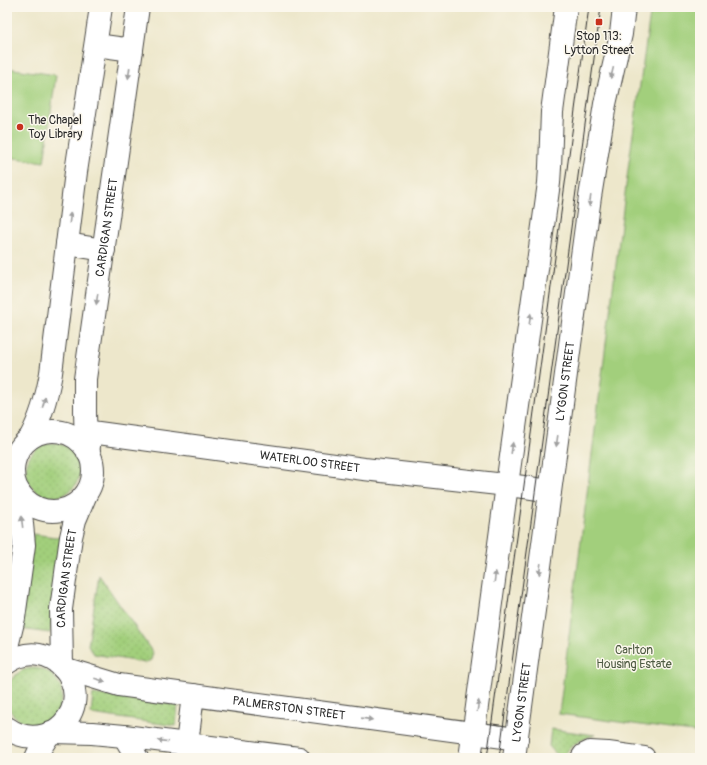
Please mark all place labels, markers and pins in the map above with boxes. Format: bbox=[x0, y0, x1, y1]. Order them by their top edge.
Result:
marker: Stop 113: Lytton Street bbox=[594, 17, 604, 27]
place label: Stop 113: Lytton Street bbox=[564, 29, 634, 58]
place label: The Chapel Toy Library bbox=[28, 113, 82, 142]
marker: The Chapel Toy Library bbox=[15, 122, 25, 132]

